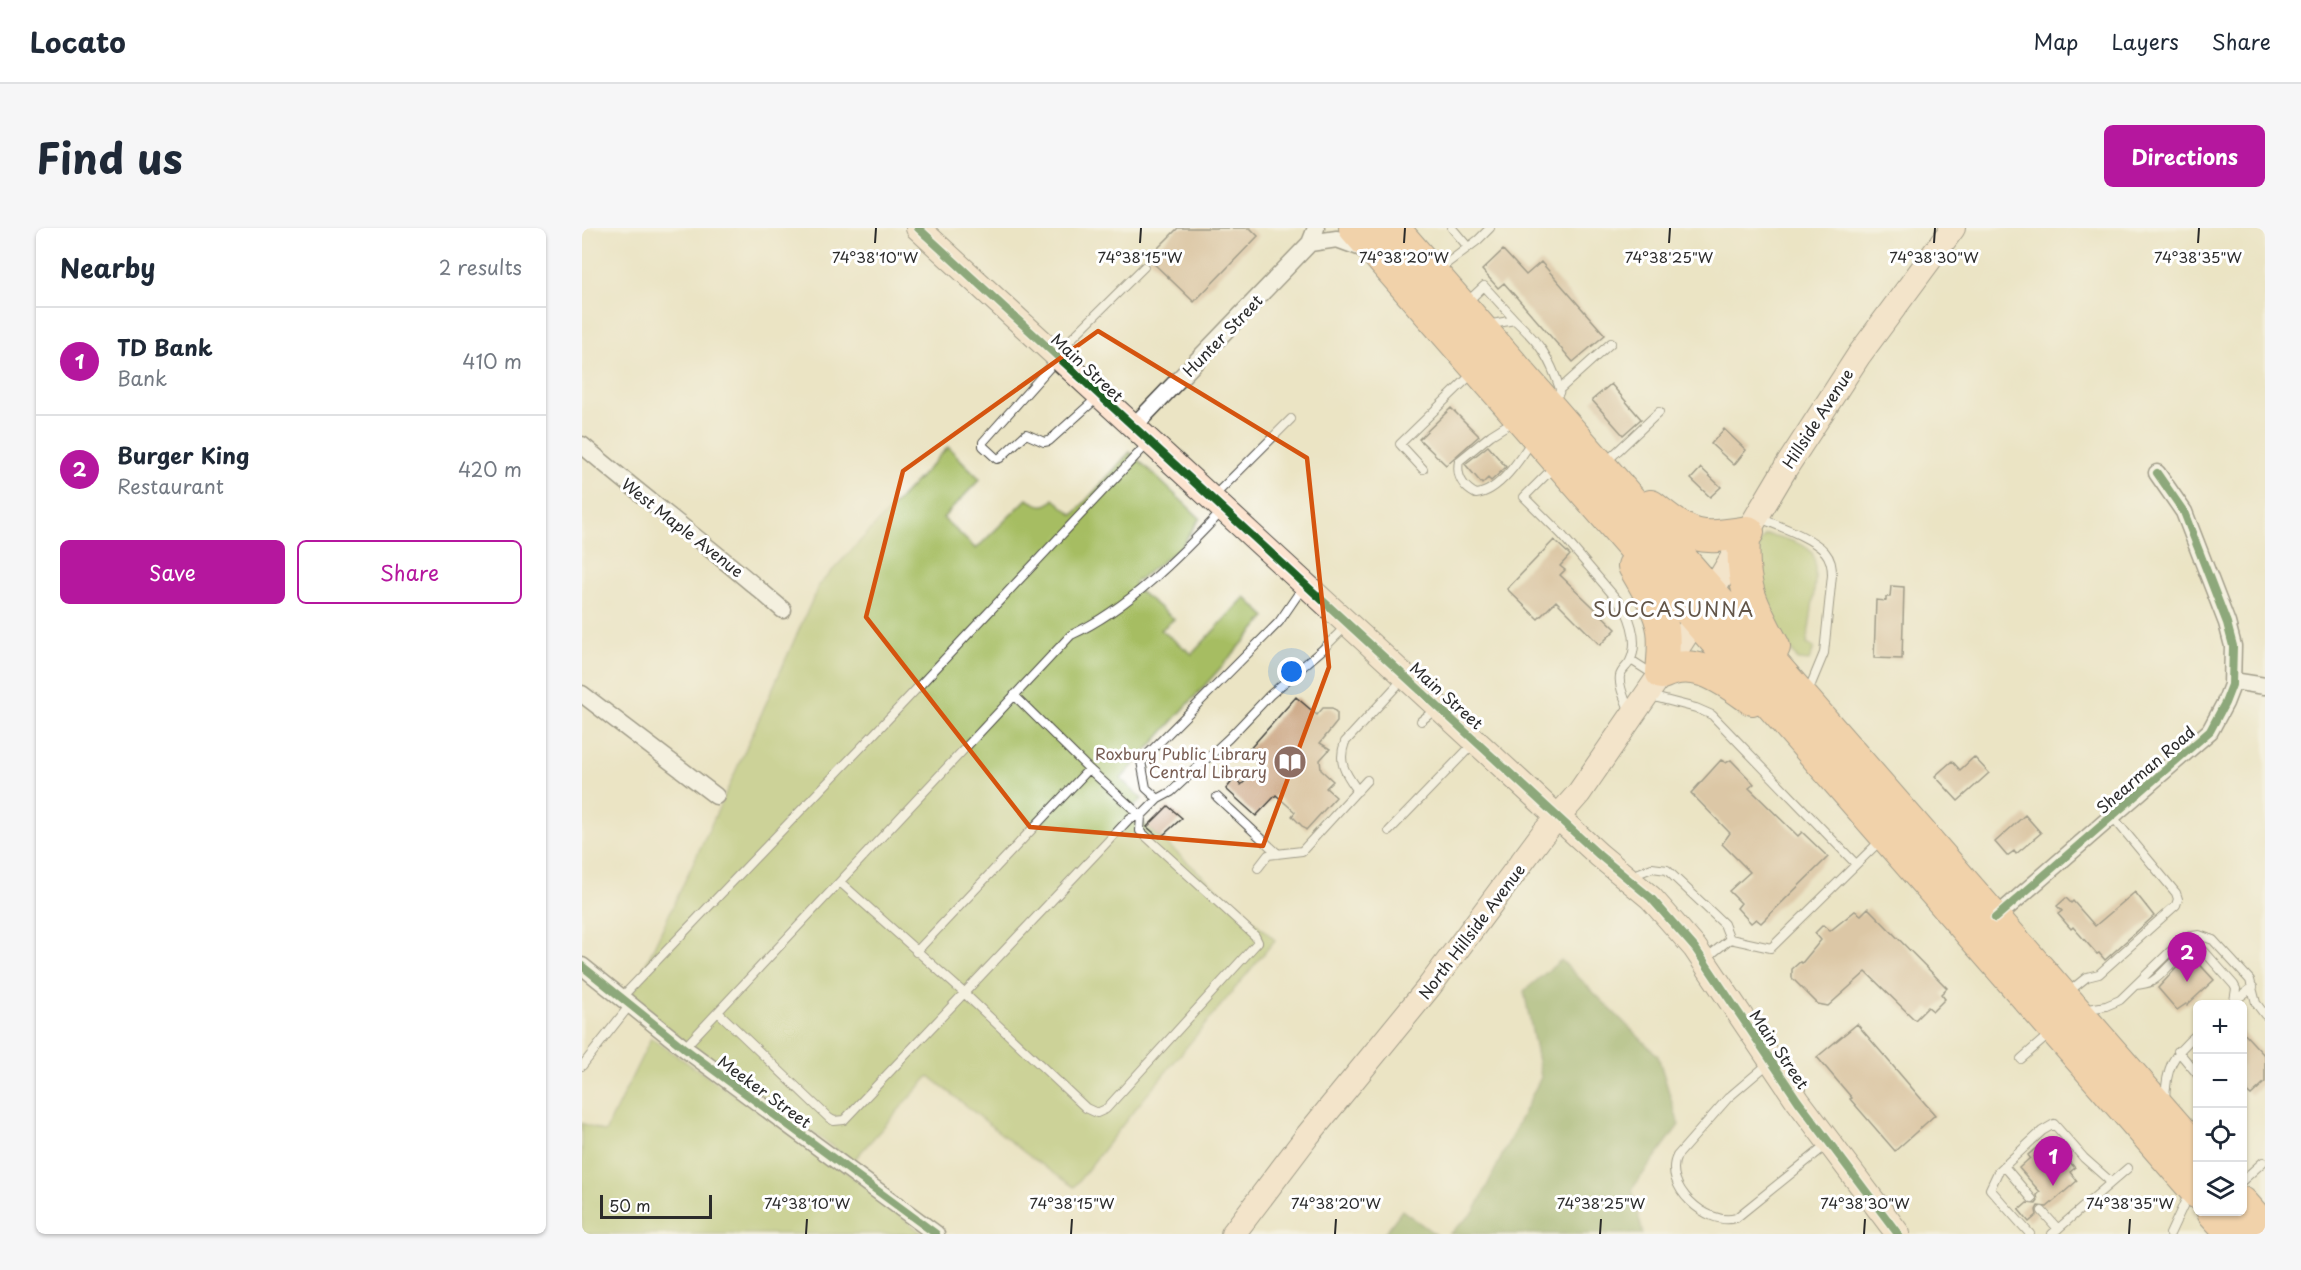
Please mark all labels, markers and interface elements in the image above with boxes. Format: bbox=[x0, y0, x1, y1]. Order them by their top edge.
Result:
text: Locato bbox=[30, 20, 126, 63]
text: Map bbox=[2034, 25, 2078, 57]
text: Layers bbox=[2111, 25, 2179, 57]
text: Share bbox=[2212, 25, 2271, 57]
text: Find us bbox=[36, 125, 183, 188]
button: Directions bbox=[2104, 125, 2265, 187]
text: 74°38'10"W bbox=[832, 245, 919, 268]
text: 74°38'15"W bbox=[1098, 245, 1183, 268]
text: 74°38'20"W bbox=[1359, 245, 1450, 268]
text: 74°38'25"W bbox=[1625, 245, 1714, 268]
text: 74°38'30"W bbox=[1889, 245, 1979, 268]
text: 74°38'35"W bbox=[2154, 245, 2242, 268]
text: Nearby bbox=[60, 248, 155, 287]
text: 2 results bbox=[439, 252, 522, 282]
street label: Hunter Street bbox=[1176, 288, 1268, 382]
street label: Main Street bbox=[1046, 327, 1130, 407]
text: TD Bank bbox=[117, 330, 213, 363]
text: 1 bbox=[75, 346, 84, 376]
text: 410 m bbox=[462, 346, 522, 376]
text: Bank bbox=[117, 363, 167, 393]
street label: Hillside Avenue bbox=[1776, 363, 1858, 473]
text: Burger King bbox=[117, 438, 249, 471]
text: 2 bbox=[72, 454, 87, 484]
text: 420 m bbox=[458, 454, 522, 484]
text: Restaurant bbox=[117, 471, 224, 501]
street label: West Maple Avenue bbox=[617, 472, 749, 582]
button: Save bbox=[60, 540, 285, 604]
button: Share bbox=[297, 540, 522, 604]
district label: SUCCASUNNA bbox=[1593, 594, 1755, 624]
street label: Main Street bbox=[1405, 656, 1489, 735]
your location bbox=[1277, 657, 1306, 686]
street label: Shearman Road bbox=[2091, 719, 2199, 819]
place label: Roxbury Public Library Central Library bbox=[1095, 741, 1267, 783]
library icon: Roxbury Public Library Central Library bbox=[1272, 744, 1308, 780]
street label: North Hillside Avenue bbox=[1412, 858, 1530, 1004]
pin: 2 bbox=[2168, 932, 2206, 982]
map controls bbox=[2193, 1000, 2247, 1216]
button: + bbox=[2193, 1000, 2247, 1054]
street label: Main Street bbox=[1745, 1004, 1816, 1094]
street label: Meeker Street bbox=[713, 1049, 817, 1133]
button: − bbox=[2193, 1054, 2247, 1108]
button: locate bbox=[2193, 1108, 2247, 1162]
pin: 1 bbox=[2034, 1136, 2072, 1186]
button: layers bbox=[2193, 1162, 2247, 1216]
text: 74°38'10"W bbox=[764, 1191, 851, 1214]
text: 74°38'15"W bbox=[1030, 1191, 1115, 1214]
text: 74°38'20"W bbox=[1291, 1191, 1382, 1214]
text: 74°38'25"W bbox=[1557, 1191, 1646, 1214]
text: 74°38'30"W bbox=[1820, 1191, 1910, 1214]
text: 74°38'35"W bbox=[2086, 1191, 2174, 1214]
scale bar bbox=[600, 1192, 712, 1220]
text: 50 m bbox=[609, 1193, 650, 1217]

